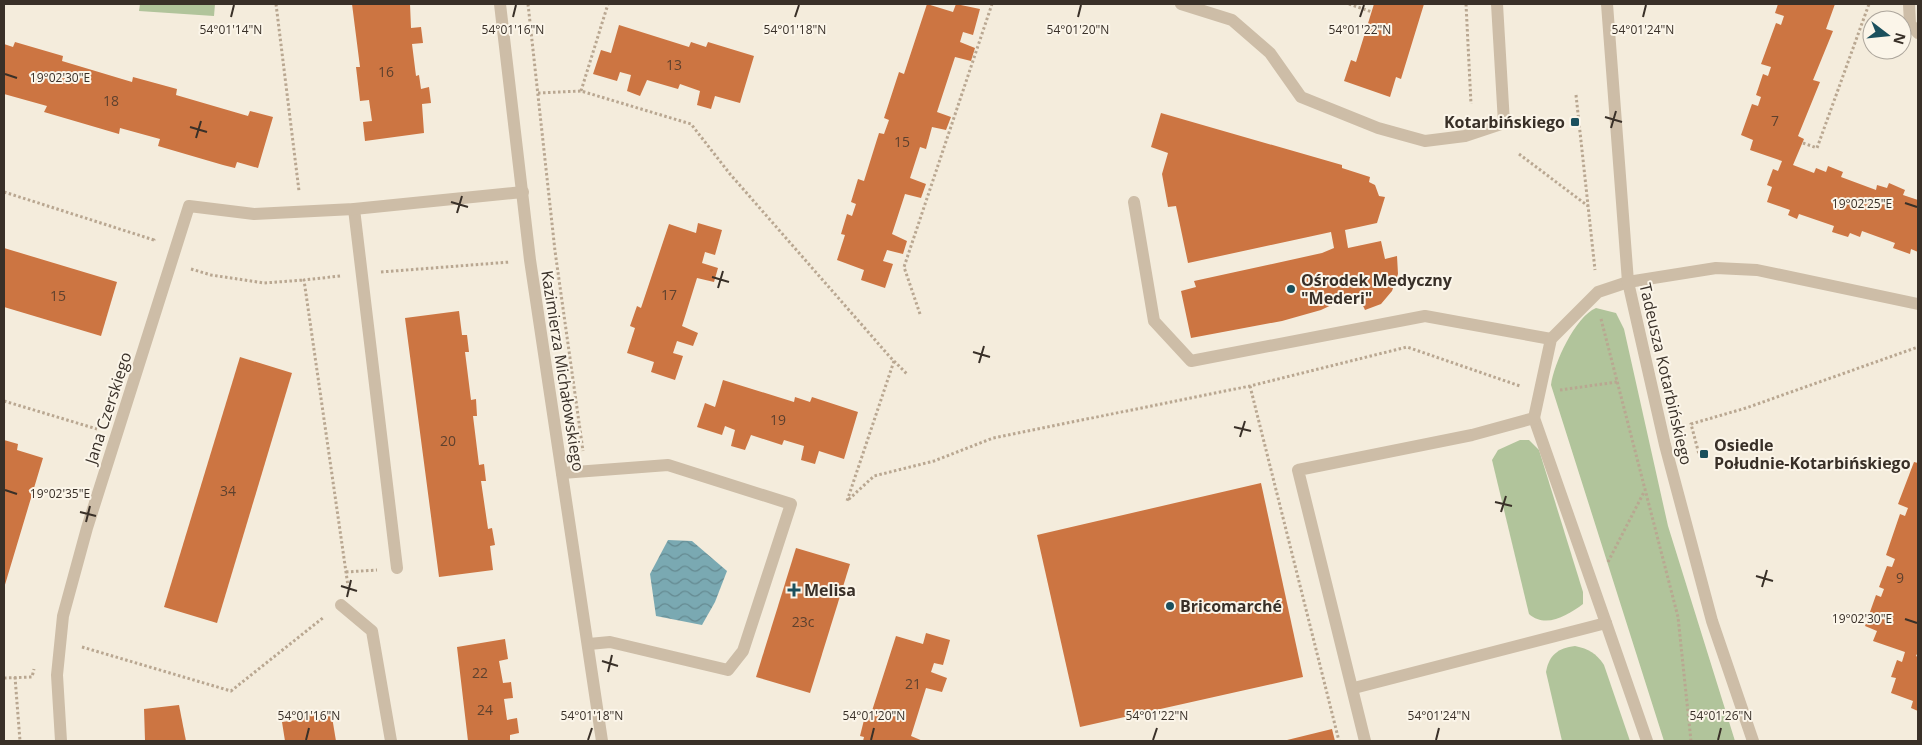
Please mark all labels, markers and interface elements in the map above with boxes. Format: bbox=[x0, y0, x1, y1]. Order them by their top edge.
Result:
north arrow bbox=[1862, 10, 1912, 60]
text: 54°01'14"N bbox=[200, 21, 262, 38]
text: 54°01'16"N bbox=[482, 21, 544, 38]
text: 54°01'18"N bbox=[764, 21, 826, 38]
text: 54°01'20"N bbox=[1047, 21, 1109, 38]
text: 54°01'22"N bbox=[1329, 21, 1391, 38]
text: 54°01'24"N bbox=[1612, 21, 1674, 38]
text: N bbox=[1889, 31, 1911, 47]
house number: 13 bbox=[666, 55, 682, 74]
house number: 16 bbox=[378, 62, 394, 81]
text: 19°02'30"E bbox=[30, 69, 90, 86]
house number: 18 bbox=[103, 91, 119, 110]
place label: Kotarbińskiego bbox=[1444, 111, 1565, 133]
house number: 7 bbox=[1771, 111, 1779, 130]
marker: Kotarbińskiego bbox=[1569, 116, 1581, 128]
house number: 15 bbox=[894, 132, 910, 151]
text: 19°02'25"E bbox=[1832, 195, 1892, 212]
street label: Kazimierza Michałowskiego bbox=[536, 269, 590, 473]
place label: Ośrodek Medyczny "Mederi" bbox=[1301, 269, 1453, 309]
street label: Tadeusza Kotarbińskiego bbox=[1634, 281, 1698, 467]
marker: Ośrodek Medyczny "Mederi" bbox=[1285, 283, 1297, 295]
house number: 17 bbox=[661, 285, 677, 304]
house number: 15 bbox=[50, 286, 66, 305]
street label: Jana Czerskiego bbox=[79, 349, 136, 469]
house number: 19 bbox=[770, 410, 786, 429]
house number: 20 bbox=[440, 431, 456, 450]
place label: Osiedle Południe-Kotarbińskiego bbox=[1714, 434, 1911, 474]
marker: Osiedle Południe-Kotarbińskiego bbox=[1698, 448, 1710, 460]
house number: 34 bbox=[220, 481, 236, 500]
text: 19°02'35"E bbox=[30, 485, 90, 502]
house number: 9 bbox=[1896, 568, 1904, 587]
place label: Melisa bbox=[804, 579, 856, 601]
marker: Melisa bbox=[788, 584, 800, 596]
place label: Bricomarché bbox=[1180, 595, 1282, 617]
marker: Bricomarché bbox=[1164, 600, 1176, 612]
text: 19°02'30"E bbox=[1832, 610, 1892, 627]
house number: 23c bbox=[792, 612, 815, 631]
house number: 22 bbox=[472, 663, 488, 682]
house number: 21 bbox=[905, 674, 921, 693]
house number: 24 bbox=[477, 700, 493, 719]
text: 54°01'16"N bbox=[278, 707, 340, 724]
text: 54°01'18"N bbox=[561, 707, 623, 724]
text: 54°01'20"N bbox=[843, 707, 905, 724]
text: 54°01'22"N bbox=[1126, 707, 1188, 724]
text: 54°01'24"N bbox=[1408, 707, 1470, 724]
text: 54°01'26"N bbox=[1690, 707, 1752, 724]

